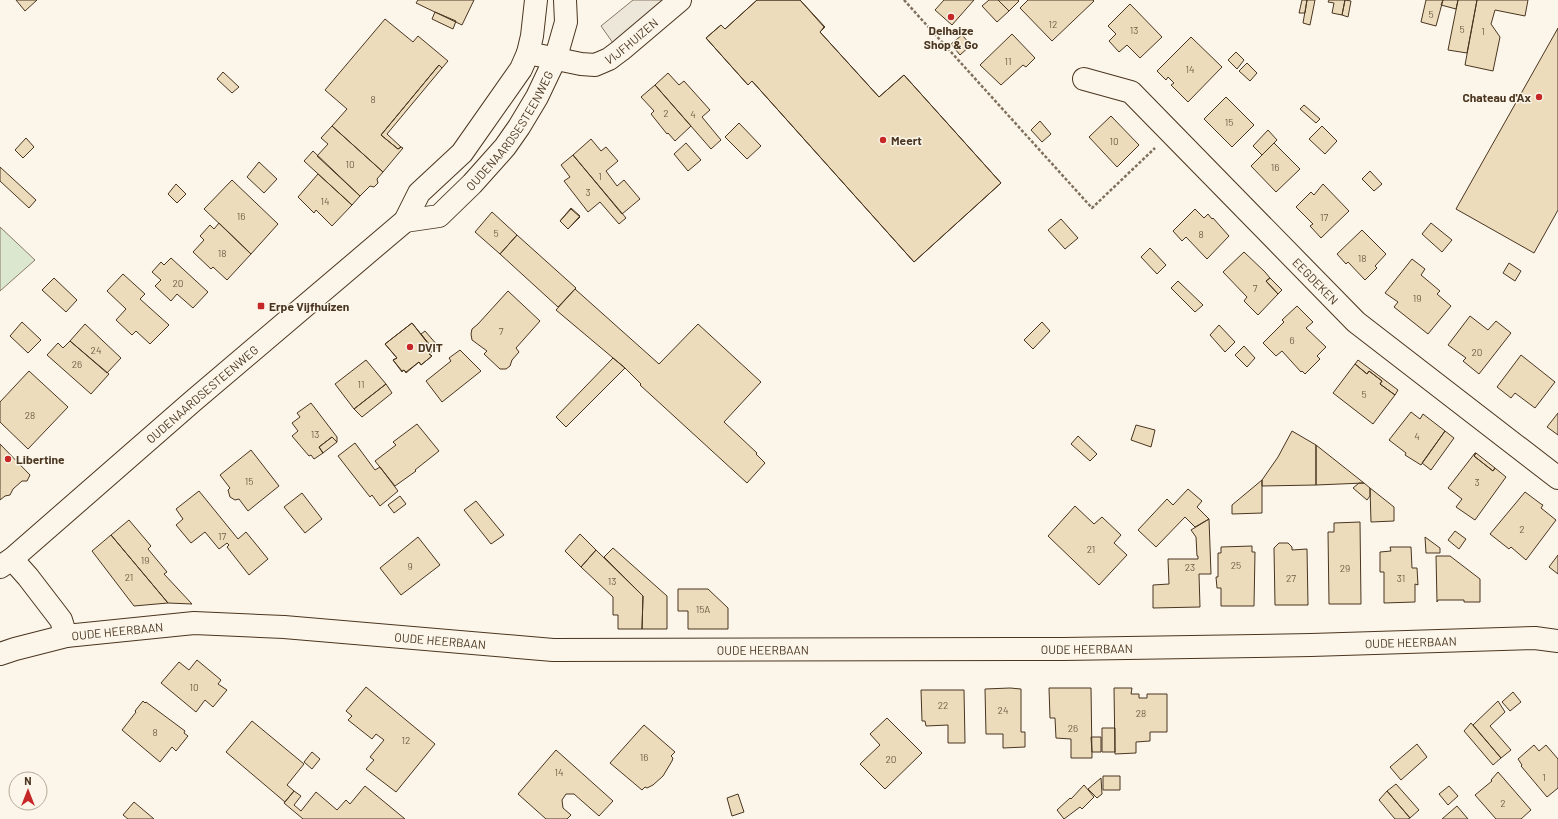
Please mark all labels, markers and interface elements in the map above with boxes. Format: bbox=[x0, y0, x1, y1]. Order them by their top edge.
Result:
house number: 5 bbox=[1428, 8, 1434, 20]
marker: Delhaize Shop & Go bbox=[946, 12, 956, 22]
street label: VIJFHUIZEN bbox=[603, 15, 661, 67]
house number: 12 bbox=[1049, 18, 1057, 30]
place label: Delhaize Shop & Go bbox=[924, 23, 979, 51]
house number: 5 bbox=[1459, 23, 1465, 35]
house number: 13 bbox=[1130, 24, 1138, 36]
house number: 1 bbox=[1481, 25, 1485, 37]
house number: 11 bbox=[1004, 55, 1012, 67]
house number: 14 bbox=[1185, 63, 1195, 75]
street label: OUDENAARDSESTEENWEG bbox=[463, 69, 555, 193]
place label: Chateau d'Ax bbox=[1462, 90, 1532, 104]
marker: Chateau d'Ax bbox=[1534, 92, 1544, 102]
house number: 8 bbox=[370, 93, 376, 105]
house number: 2 bbox=[663, 107, 669, 119]
house number: 4 bbox=[690, 108, 696, 120]
house number: 15 bbox=[1225, 116, 1233, 128]
place label: Meert bbox=[891, 133, 922, 147]
marker: Meert bbox=[878, 135, 888, 145]
house number: 10 bbox=[1109, 135, 1119, 147]
house number: 10 bbox=[345, 158, 355, 170]
house number: 16 bbox=[1271, 161, 1279, 173]
house number: 1 bbox=[598, 170, 602, 182]
house number: 3 bbox=[585, 186, 591, 198]
house number: 14 bbox=[320, 195, 330, 207]
house number: 16 bbox=[237, 210, 245, 222]
house number: 17 bbox=[1320, 211, 1328, 223]
house number: 5 bbox=[493, 227, 499, 239]
house number: 8 bbox=[1198, 228, 1204, 240]
house number: 18 bbox=[218, 247, 226, 259]
house number: 18 bbox=[1358, 252, 1366, 264]
street label: EEGDEKEN bbox=[1290, 255, 1342, 307]
house number: 20 bbox=[172, 277, 184, 289]
house number: 7 bbox=[1253, 282, 1258, 294]
house number: 19 bbox=[1413, 292, 1421, 304]
place label: Erpe Vijfhuizen bbox=[269, 299, 349, 313]
marker: Erpe Vijfhuizen bbox=[256, 301, 266, 311]
house number: 7 bbox=[499, 325, 504, 337]
house number: 6 bbox=[1289, 334, 1295, 346]
place label: DVIT bbox=[418, 340, 443, 354]
street label: OUDENAARDSESTEENWEG bbox=[143, 342, 261, 446]
marker: DVIT bbox=[405, 342, 415, 352]
house number: 24 bbox=[91, 344, 101, 356]
house number: 20 bbox=[1471, 346, 1483, 358]
house number: 26 bbox=[72, 358, 82, 370]
house number: 11 bbox=[357, 378, 365, 390]
house number: 5 bbox=[1361, 388, 1367, 400]
house number: 28 bbox=[25, 409, 35, 421]
house number: 13 bbox=[311, 428, 319, 440]
house number: 4 bbox=[1414, 430, 1420, 442]
place label: Libertine bbox=[16, 452, 65, 466]
marker: Libertine bbox=[3, 454, 13, 464]
house number: 15 bbox=[245, 475, 253, 487]
house number: 3 bbox=[1474, 476, 1480, 488]
house number: 2 bbox=[1519, 523, 1525, 535]
house number: 17 bbox=[218, 530, 226, 542]
house number: 21 bbox=[1087, 543, 1095, 555]
house number: 19 bbox=[141, 554, 149, 566]
house number: 25 bbox=[1231, 559, 1241, 571]
house number: 9 bbox=[407, 560, 413, 572]
house number: 23 bbox=[1185, 561, 1195, 573]
house number: 29 bbox=[1340, 562, 1350, 574]
house number: 21 bbox=[125, 571, 133, 583]
house number: 27 bbox=[1286, 572, 1296, 584]
house number: 31 bbox=[1397, 572, 1405, 584]
house number: 13 bbox=[608, 575, 616, 587]
house number: 15A bbox=[696, 603, 710, 615]
street label: OUDE HEERBAAN bbox=[71, 619, 164, 642]
street label: OUDE HEERBAAN bbox=[394, 629, 487, 651]
street label: OUDE HEERBAAN bbox=[1365, 633, 1457, 650]
street label: OUDE HEERBAAN bbox=[1041, 641, 1133, 656]
street label: OUDE HEERBAAN bbox=[717, 642, 809, 657]
house number: 10 bbox=[189, 681, 199, 693]
house number: 22 bbox=[938, 699, 948, 711]
house number: 24 bbox=[998, 704, 1008, 716]
house number: 28 bbox=[1136, 707, 1146, 719]
house number: 26 bbox=[1068, 722, 1078, 734]
house number: 8 bbox=[152, 726, 158, 738]
house number: 12 bbox=[402, 734, 410, 746]
house number: 16 bbox=[640, 751, 648, 763]
house number: 20 bbox=[885, 753, 897, 765]
house number: 14 bbox=[554, 766, 564, 778]
north arrow bbox=[8, 771, 48, 811]
house number: 1 bbox=[1542, 771, 1546, 783]
text: N bbox=[24, 774, 32, 787]
house number: 2 bbox=[1500, 797, 1506, 809]

